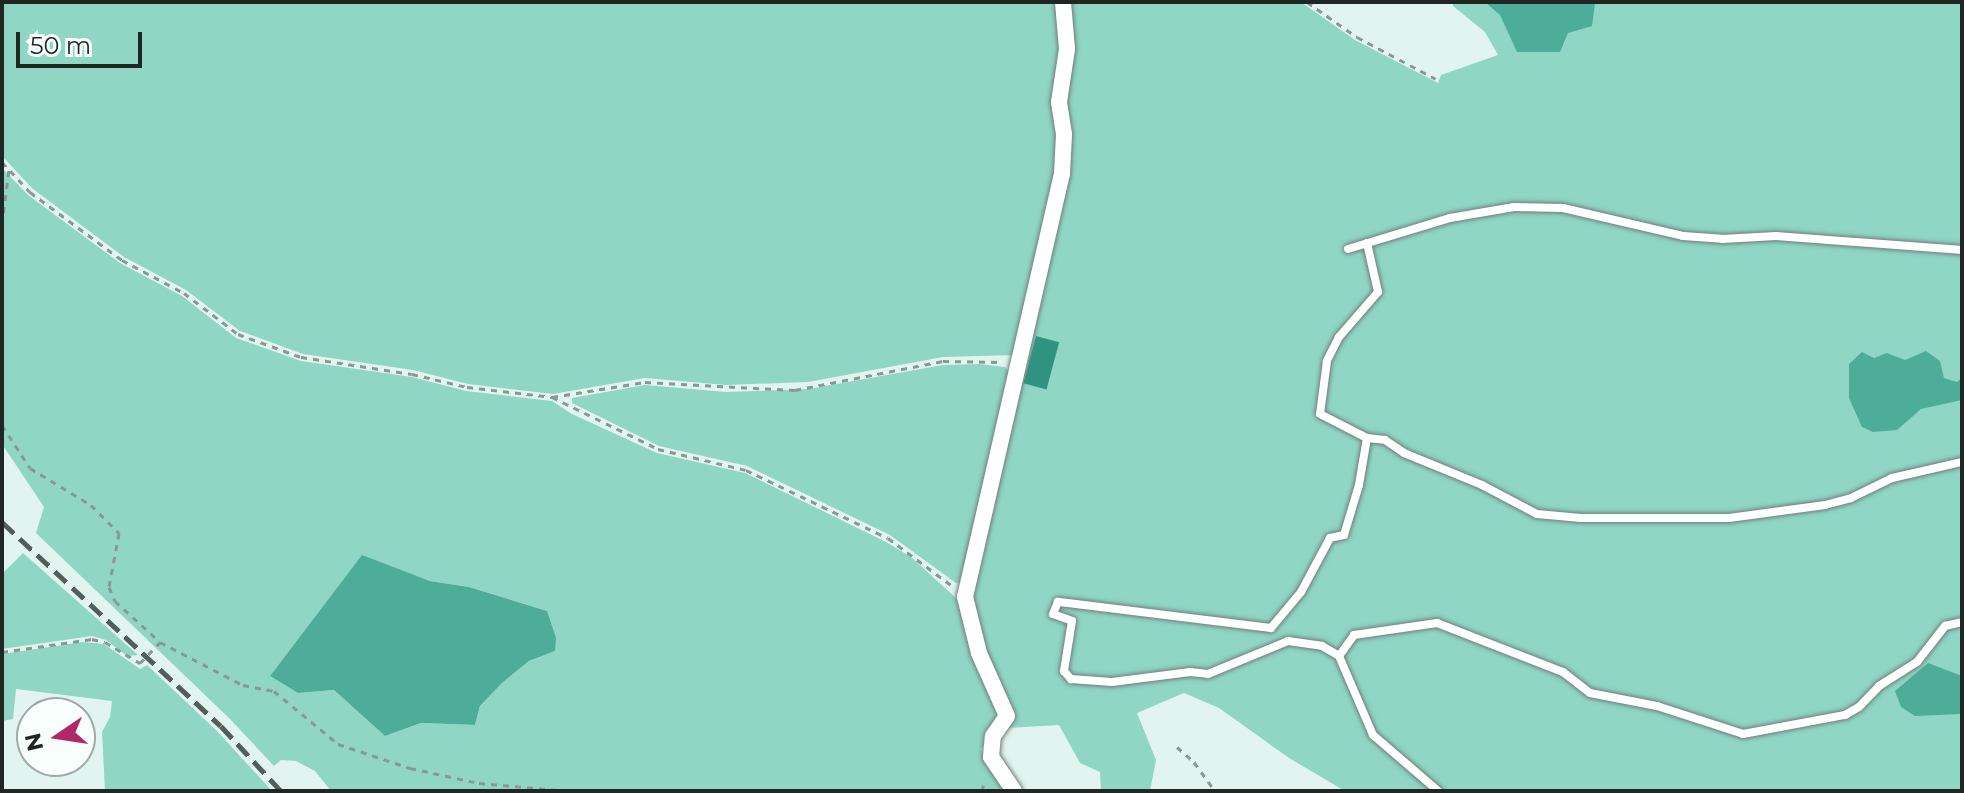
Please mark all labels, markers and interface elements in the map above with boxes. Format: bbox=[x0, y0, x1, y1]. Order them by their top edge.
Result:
scale bar bbox=[20, 16, 146, 66]
text: 50 m bbox=[30, 31, 91, 60]
north arrow bbox=[16, 697, 96, 777]
text: N bbox=[19, 730, 49, 754]

